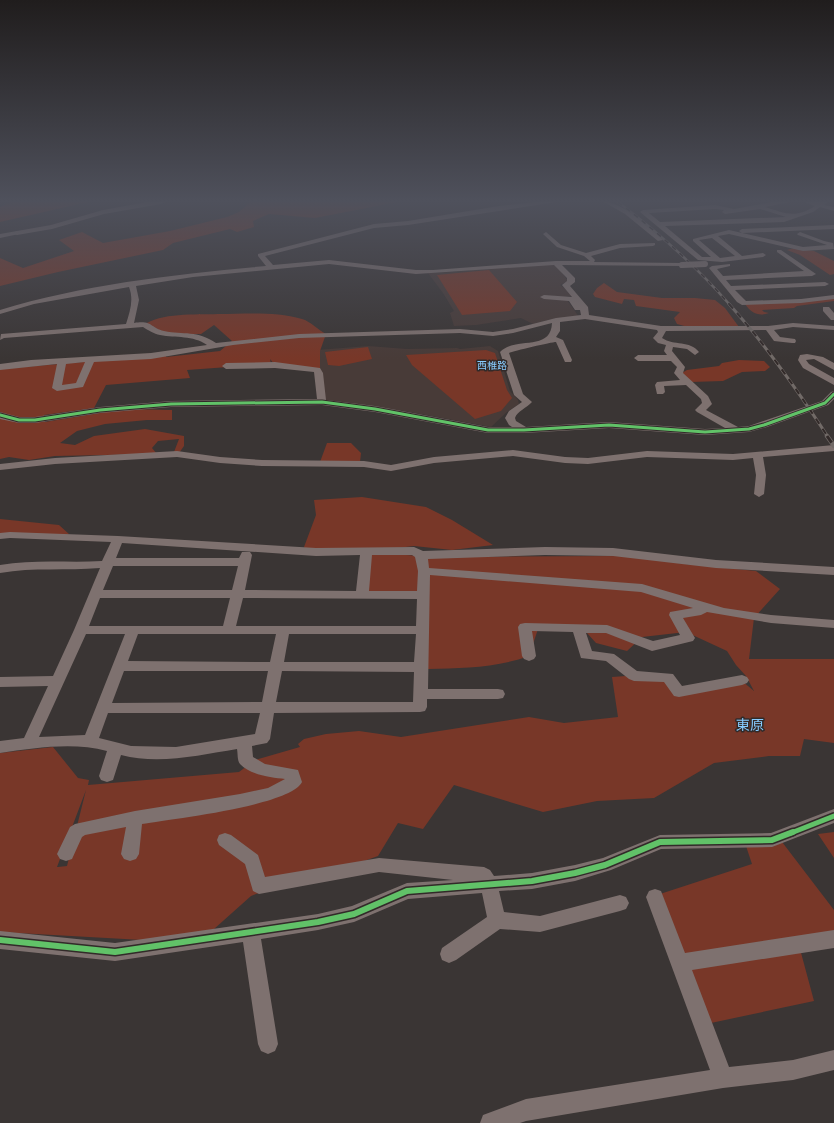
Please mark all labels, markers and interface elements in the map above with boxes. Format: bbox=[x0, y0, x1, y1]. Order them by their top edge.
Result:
district label: 西椎路 bbox=[477, 359, 507, 372]
district label: 東原 bbox=[736, 716, 764, 734]

